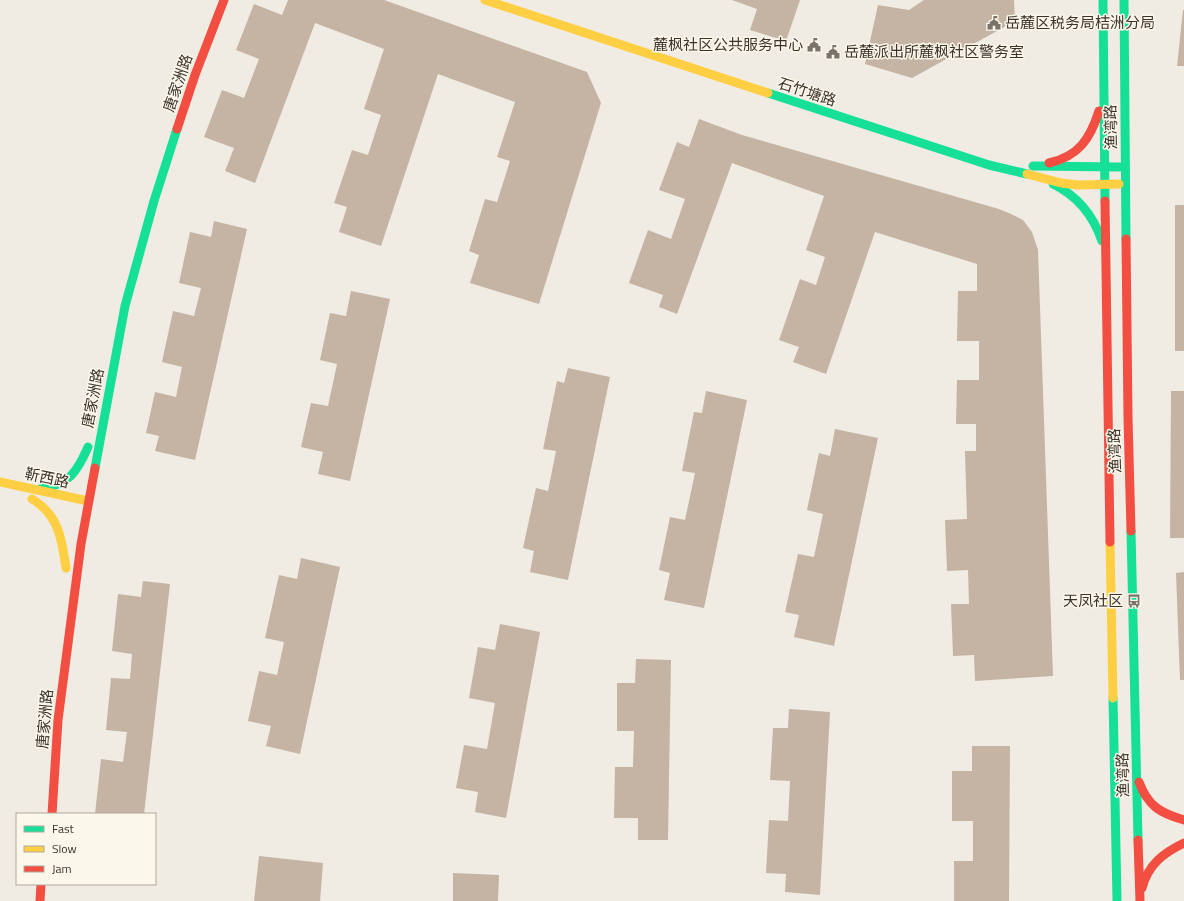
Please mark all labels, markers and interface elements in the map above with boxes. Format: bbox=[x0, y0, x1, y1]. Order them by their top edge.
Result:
place label: 岳麓区税务局桔洲分局 bbox=[1005, 11, 1155, 34]
public building icon: 岳麓区税务局桔洲分局 bbox=[986, 15, 1002, 31]
place label: 麓枫社区公共服务中心 bbox=[653, 33, 803, 56]
public building icon: 麓枫社区公共服务中心 bbox=[806, 37, 822, 53]
place label: 岳麓派出所麓枫社区警务室 bbox=[844, 40, 1024, 63]
public building icon: 岳麓派出所麓枫社区警务室 bbox=[825, 44, 841, 60]
street label: 唐家洲路 bbox=[157, 51, 198, 115]
street label: 石竹塘路 bbox=[775, 71, 839, 112]
street label: 渔湾路 bbox=[1099, 104, 1122, 150]
street label: 唐家洲路 bbox=[75, 366, 110, 430]
street label: 渔湾路 bbox=[1102, 428, 1127, 474]
street label: 靳西路 bbox=[23, 462, 72, 493]
place label: 天凤社区 bbox=[1063, 589, 1123, 612]
bus stop icon: 天凤社区 bbox=[1126, 593, 1142, 609]
street label: 唐家洲路 bbox=[30, 688, 59, 750]
street label: 渔湾路 bbox=[1111, 752, 1134, 798]
legend bbox=[16, 813, 156, 885]
text: Fast bbox=[52, 819, 75, 838]
text: Slow bbox=[52, 839, 77, 858]
text: Jam bbox=[52, 859, 72, 878]

